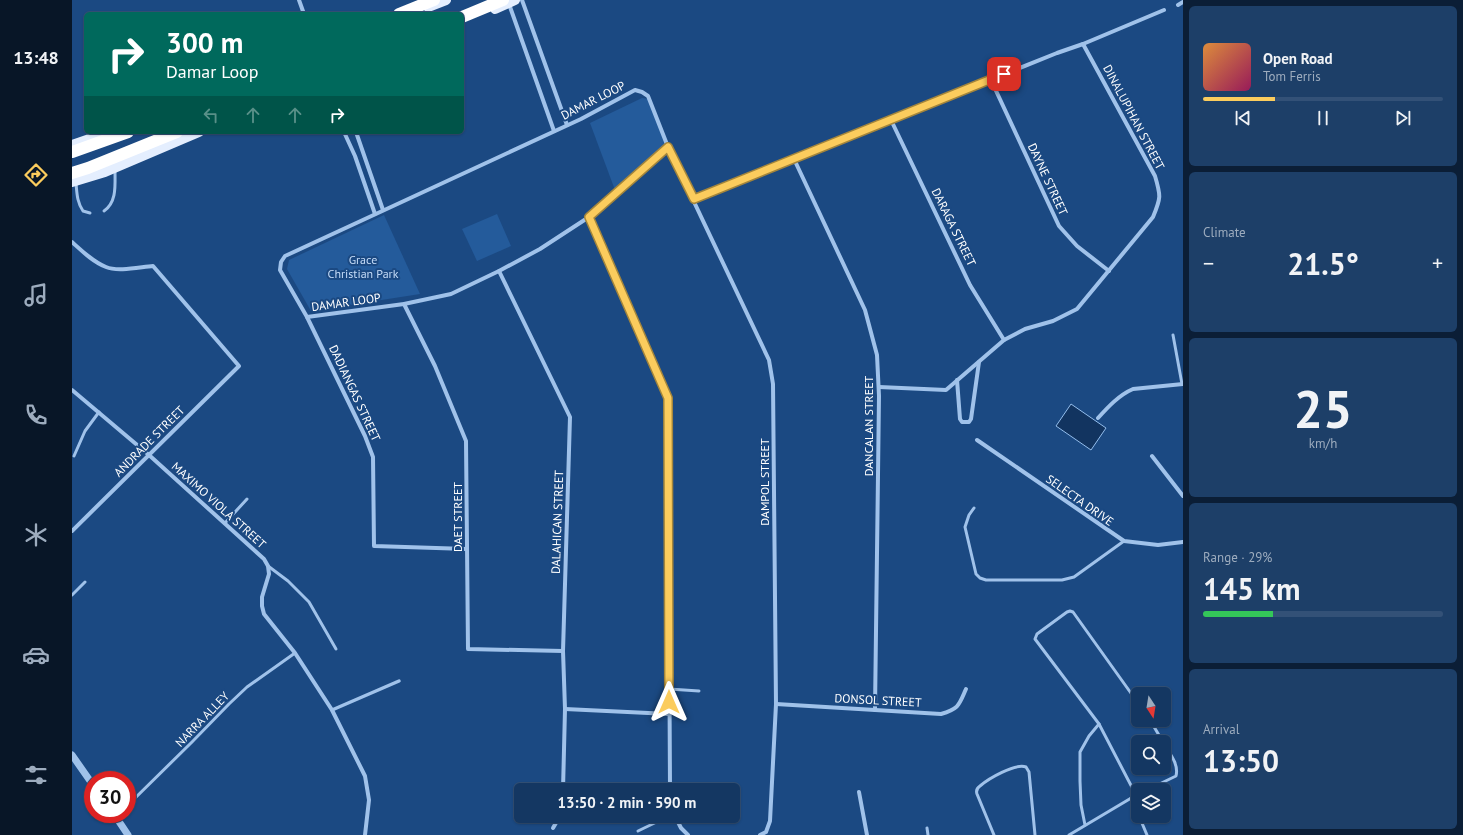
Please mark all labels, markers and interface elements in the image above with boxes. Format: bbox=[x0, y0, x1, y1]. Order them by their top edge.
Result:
text: 300 m bbox=[166, 24, 243, 61]
icon: right bbox=[100, 28, 152, 80]
text: 13:48 bbox=[13, 46, 59, 69]
text: Open Road bbox=[1263, 49, 1333, 68]
pin bbox=[987, 57, 1021, 91]
text: Damar Loop bbox=[166, 60, 258, 83]
street label: DINALUPIHAN STREET bbox=[1100, 62, 1168, 172]
icon: arrive bbox=[993, 63, 1015, 85]
text: Tom Ferris bbox=[1263, 68, 1321, 85]
street label: DAMAR LOOP bbox=[558, 77, 628, 123]
icon: left bbox=[200, 104, 222, 126]
icon: ahead bbox=[242, 104, 264, 126]
icon: ahead bbox=[284, 104, 306, 126]
icon: right bbox=[326, 104, 348, 126]
icon: previous bbox=[1232, 107, 1254, 129]
icon: pause bbox=[1312, 107, 1334, 129]
icon: next bbox=[1392, 107, 1414, 129]
street label: DAYNE STREET bbox=[1025, 141, 1071, 218]
icon: directions bbox=[22, 161, 50, 189]
street label: DARAGA STREET bbox=[929, 186, 979, 269]
text: Climate bbox=[1203, 224, 1246, 241]
text: 21.5° bbox=[1287, 244, 1359, 283]
text: − bbox=[1203, 249, 1214, 277]
text: + bbox=[1432, 249, 1443, 277]
park label: Grace Christian Park bbox=[328, 252, 399, 281]
icon: music bbox=[22, 281, 50, 309]
street label: DAMAR LOOP bbox=[310, 290, 382, 314]
street label: DADIANGAS STREET bbox=[326, 342, 384, 444]
street label: DANCALAN STREET bbox=[861, 375, 876, 476]
text: 25 bbox=[1294, 375, 1352, 442]
icon: phone bbox=[22, 401, 50, 429]
street label: ANDRADE STREET bbox=[110, 402, 188, 480]
text: km/h bbox=[1309, 435, 1337, 452]
street label: DAMPOL STREET bbox=[757, 438, 772, 526]
street label: MAXIMO VIOLA STREET bbox=[169, 459, 270, 552]
street label: DALAHICAN STREET bbox=[548, 469, 566, 574]
street label: SELECTA DRIVE bbox=[1043, 471, 1117, 529]
street label: DAET STREET bbox=[450, 482, 465, 552]
icon: climate bbox=[22, 521, 50, 549]
text: Range · 29% bbox=[1203, 549, 1272, 566]
text: 145 km bbox=[1203, 569, 1301, 608]
icon: car bbox=[22, 641, 50, 669]
position arrow bbox=[648, 681, 690, 723]
north arrow bbox=[1131, 687, 1171, 727]
map controls bbox=[1131, 687, 1171, 823]
street label: NARRA ALLEY bbox=[172, 688, 232, 750]
street label: DONSOL STREET bbox=[834, 690, 922, 710]
text: Arrival bbox=[1203, 721, 1239, 738]
button: search bbox=[1131, 735, 1171, 775]
text: 13:50 bbox=[1203, 741, 1279, 780]
icon: filters bbox=[22, 761, 50, 789]
speed limit sign: 30 bbox=[84, 771, 136, 823]
button: layers bbox=[1131, 783, 1171, 823]
text: 13:50 · 2 min · 590 m bbox=[558, 793, 696, 812]

